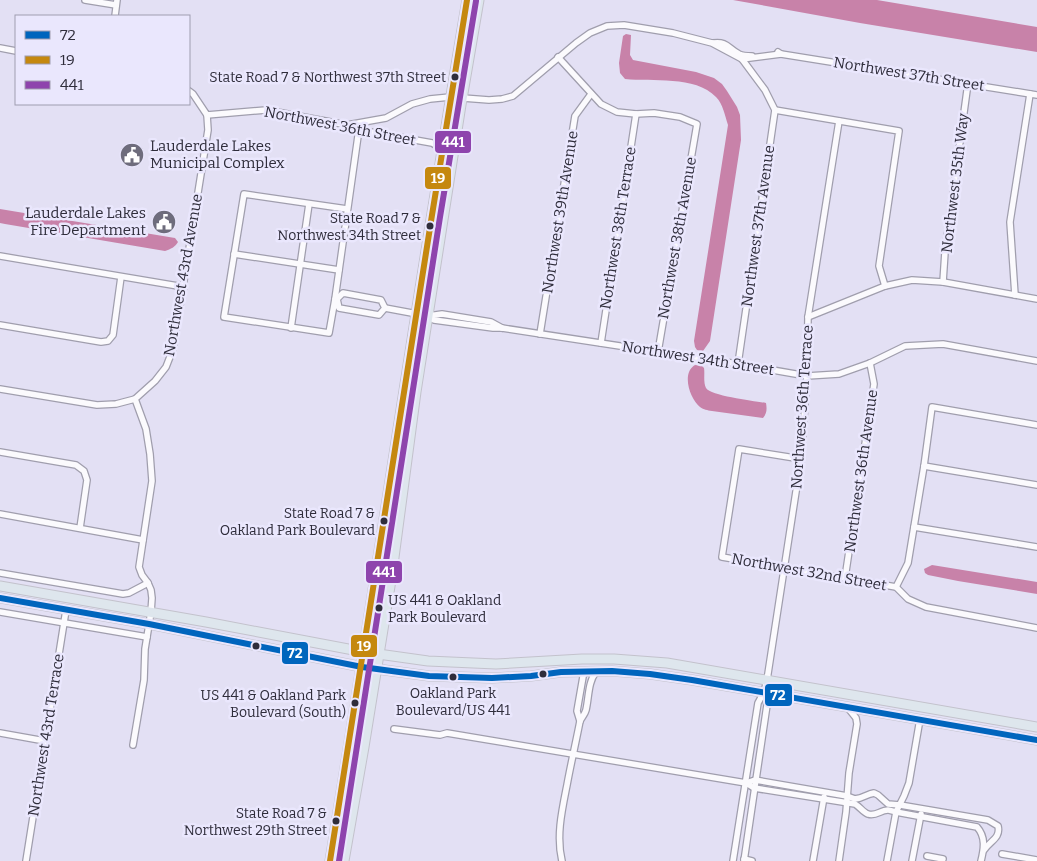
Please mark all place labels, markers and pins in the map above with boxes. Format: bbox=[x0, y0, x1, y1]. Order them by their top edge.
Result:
place label: State Road 7 & Northwest 37th Street bbox=[209, 69, 446, 86]
marker: State Road 7 & Northwest 37th Street bbox=[450, 72, 460, 82]
place label: Lauderdale Lakes Municipal Complex bbox=[150, 137, 285, 172]
public building icon: Lauderdale Lakes Municipal Complex bbox=[119, 142, 145, 168]
place label: Lauderdale Lakes Fire Department bbox=[25, 204, 147, 239]
public building icon: Lauderdale Lakes Fire Department bbox=[151, 209, 177, 235]
place label: State Road 7 & Northwest 34th Street bbox=[277, 210, 421, 244]
marker: State Road 7 & Northwest 34th Street bbox=[425, 221, 435, 231]
place label: State Road 7 & Oakland Park Boulevard bbox=[220, 505, 375, 539]
marker: State Road 7 & Oakland Park Boulevard bbox=[379, 516, 389, 526]
place label: US 441 & Oakland Park Boulevard bbox=[388, 592, 501, 626]
marker: US 441 & Oakland Park Boulevard bbox=[374, 603, 384, 613]
unlabelled marker bbox=[251, 641, 261, 651]
unlabelled marker bbox=[538, 669, 548, 679]
marker: Oakland Park Boulevard/US 441 bbox=[448, 672, 458, 682]
place label: Oakland Park Boulevard/US 441 bbox=[396, 685, 511, 719]
place label: US 441 & Oakland Park Boulevard (South) bbox=[200, 687, 346, 721]
marker: US 441 & Oakland Park Boulevard (South) bbox=[350, 698, 360, 708]
place label: State Road 7 & Northwest 29th Street bbox=[184, 805, 327, 839]
marker: State Road 7 & Northwest 29th Street bbox=[331, 816, 341, 826]

